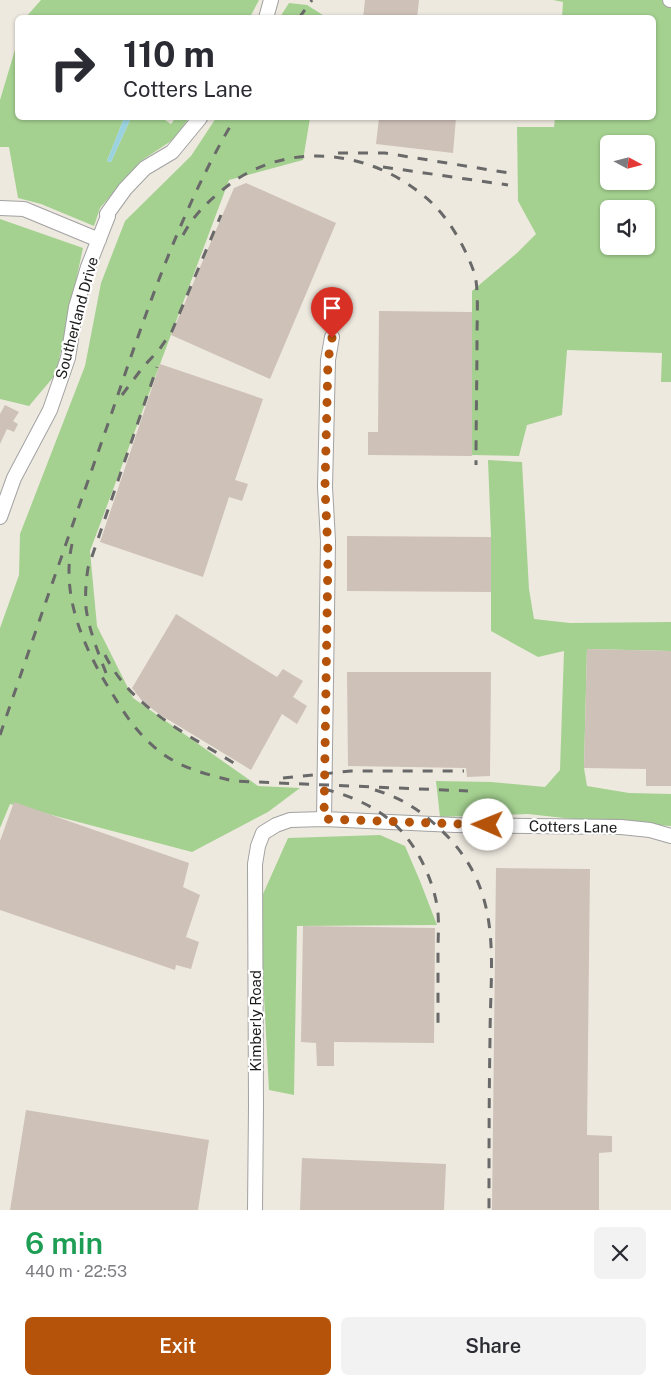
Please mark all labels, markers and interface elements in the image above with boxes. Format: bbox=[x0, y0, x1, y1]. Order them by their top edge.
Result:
text: 110 m bbox=[123, 34, 215, 75]
icon: right bbox=[40, 35, 105, 100]
text: Cotters Lane bbox=[123, 76, 253, 102]
north arrow bbox=[600, 135, 655, 190]
map controls bbox=[600, 135, 655, 255]
button: sound bbox=[600, 200, 655, 255]
street label: Southerland Drive bbox=[52, 255, 101, 381]
pin bbox=[311, 287, 353, 338]
icon: arrive bbox=[318, 294, 346, 322]
position arrow bbox=[461, 798, 513, 850]
street label: Cotters Lane bbox=[529, 817, 617, 836]
street label: Kimberly Road bbox=[247, 970, 264, 1072]
text: 6 min bbox=[25, 1225, 103, 1261]
button: close bbox=[594, 1227, 646, 1279]
text: 440 m · 22:53 bbox=[25, 1262, 127, 1281]
button: Exit bbox=[25, 1317, 331, 1375]
button: Share bbox=[341, 1317, 646, 1375]

